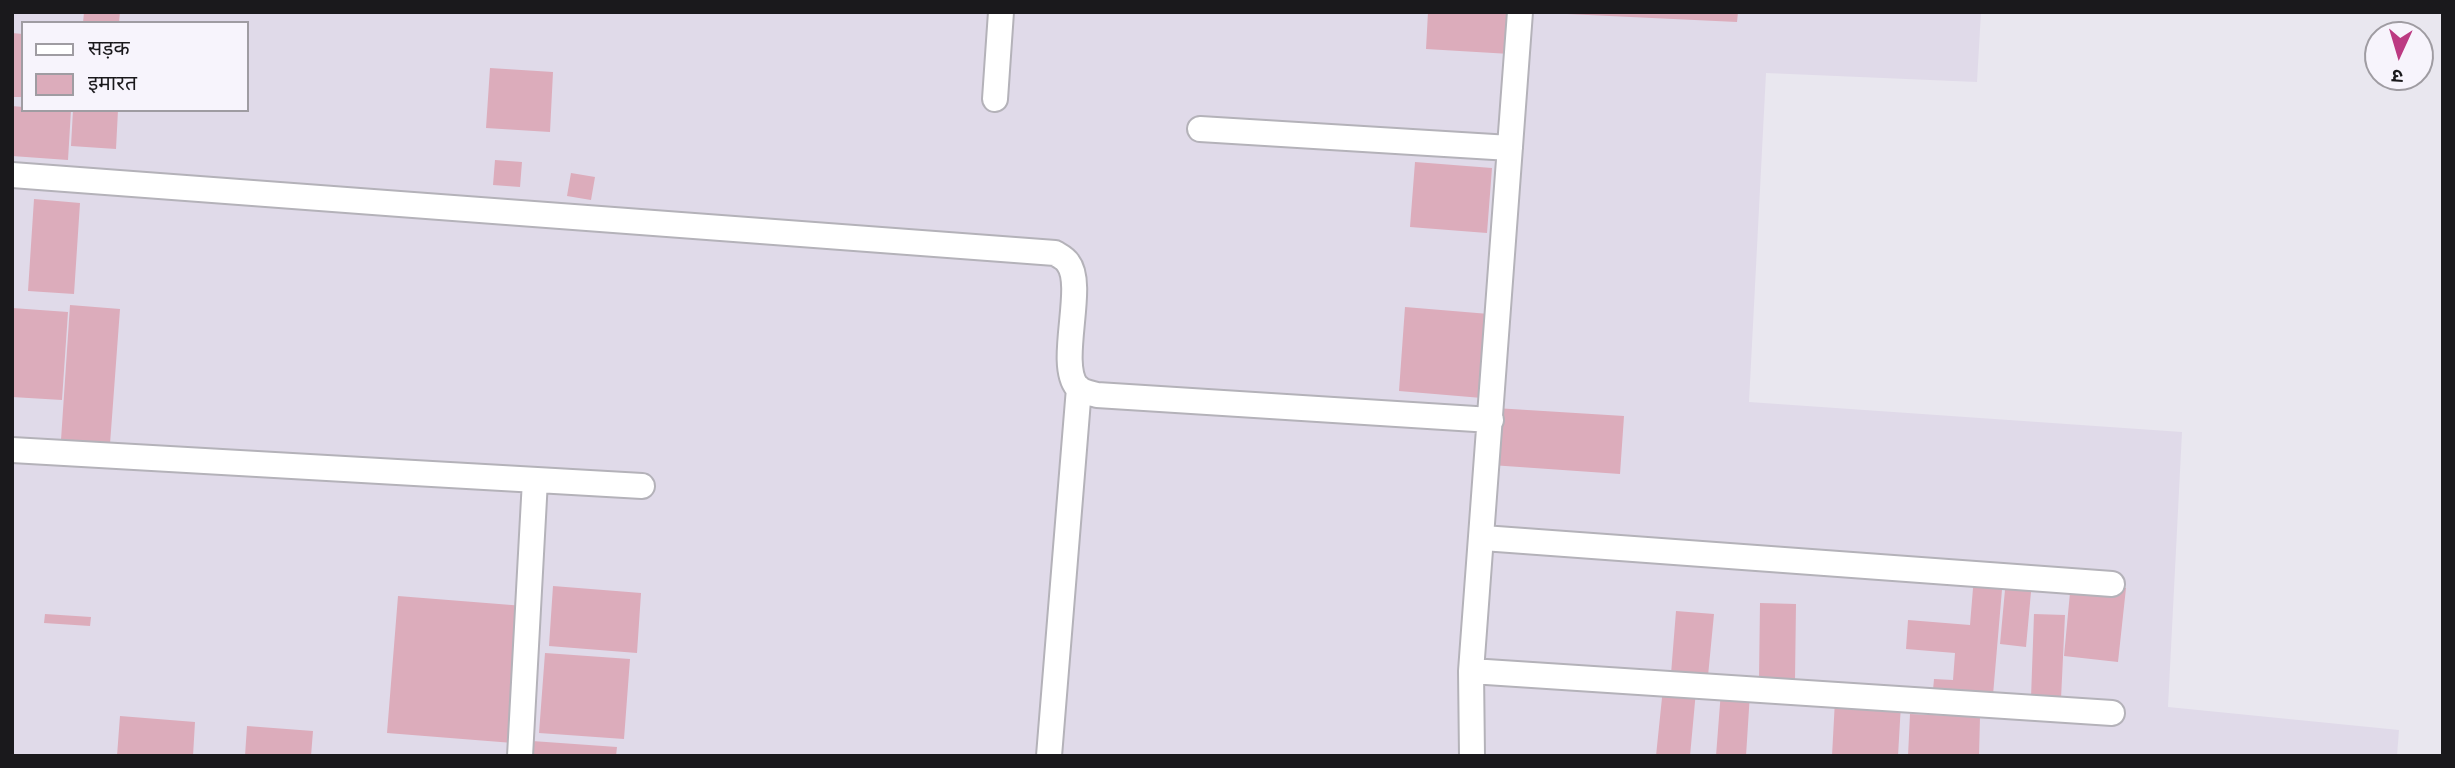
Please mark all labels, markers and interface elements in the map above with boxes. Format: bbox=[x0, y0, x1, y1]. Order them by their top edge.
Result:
legend bbox=[21, 21, 248, 112]
north arrow bbox=[2364, 21, 2434, 91]
text: सड़क bbox=[88, 36, 130, 61]
text: उ bbox=[2391, 64, 2404, 87]
text: इमारत bbox=[88, 71, 137, 96]

